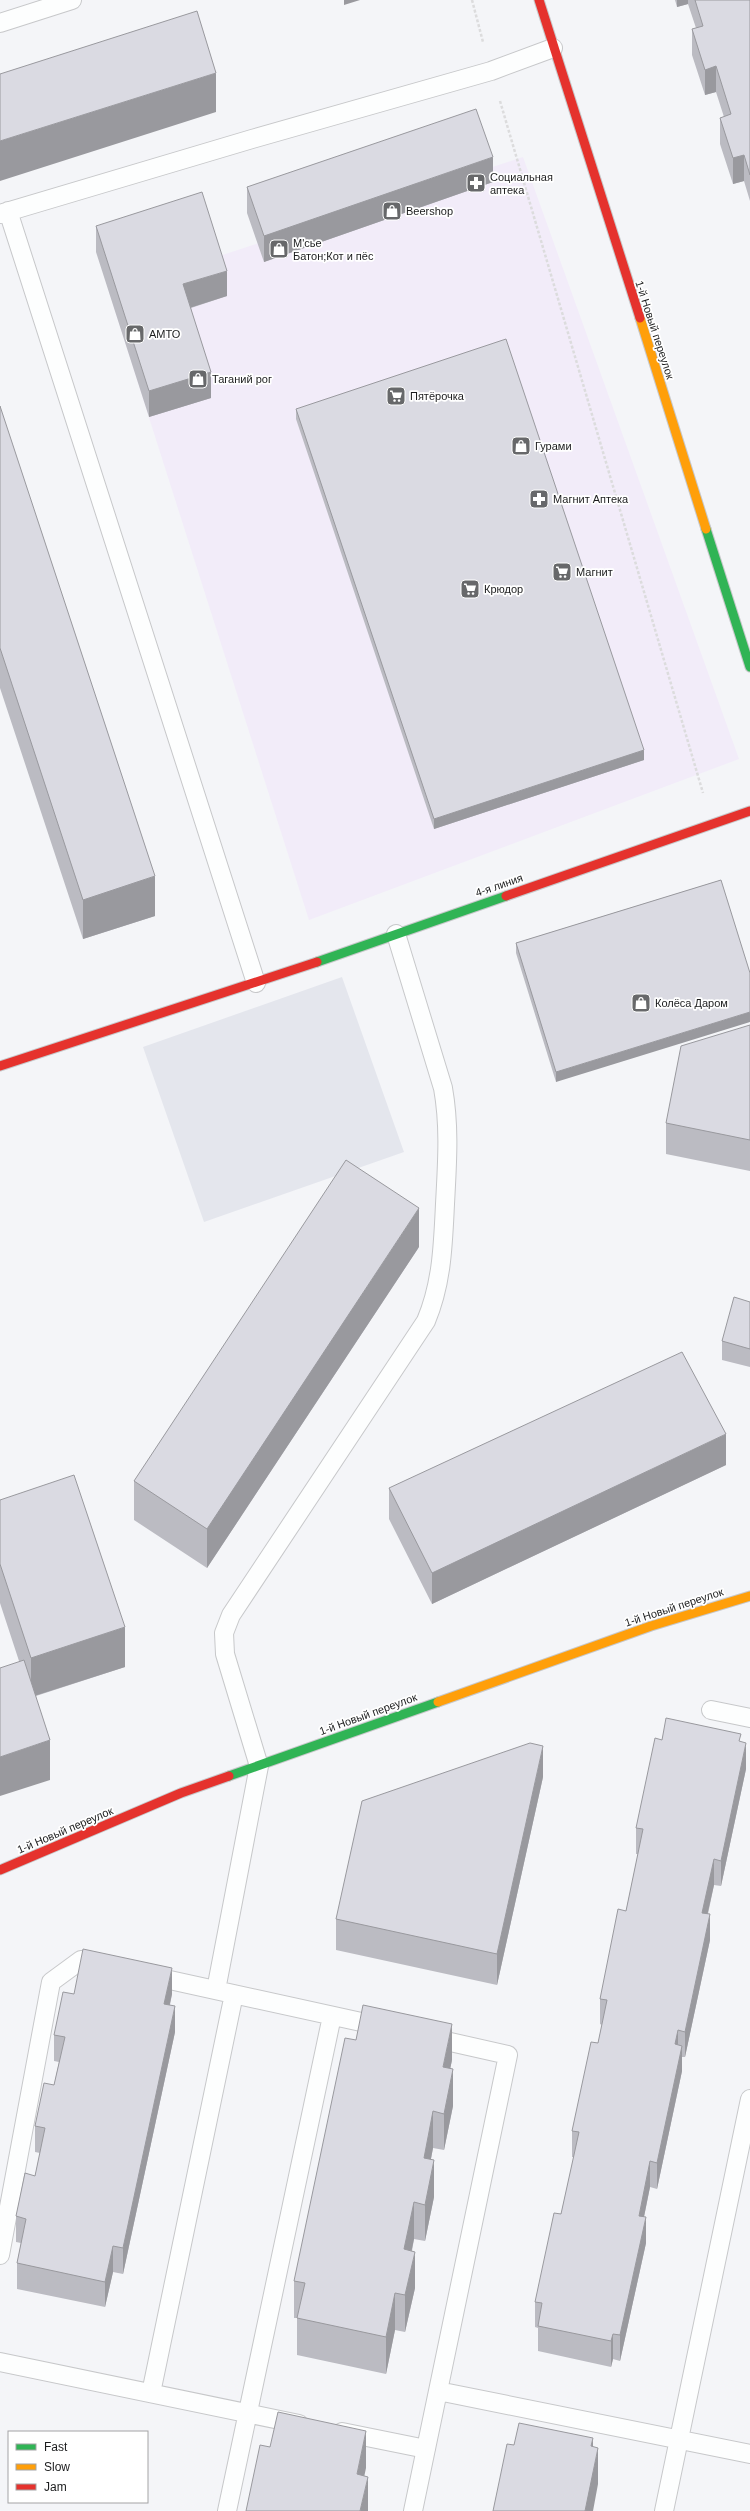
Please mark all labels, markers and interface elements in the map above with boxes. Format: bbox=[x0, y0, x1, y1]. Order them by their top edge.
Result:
place label: Социальная аптека bbox=[490, 171, 553, 196]
pharmacy icon: Социальная аптека bbox=[465, 172, 487, 194]
shop icon: Beershop bbox=[381, 200, 403, 222]
place label: Beershop bbox=[406, 205, 453, 217]
place label: М'сье Батон;Кот и пёс bbox=[293, 237, 374, 262]
shop icon: М'сье Батон;Кот и пёс bbox=[268, 238, 290, 260]
street label: 1-й Новый переулок bbox=[633, 279, 677, 381]
shop icon: АМТО bbox=[124, 323, 146, 345]
place label: АМТО bbox=[149, 328, 181, 340]
shop icon: Таганий рог bbox=[187, 368, 209, 390]
place label: Таганий рог bbox=[212, 373, 272, 385]
supermarket icon: Пятёрочка bbox=[385, 385, 407, 407]
place label: Пятёрочка bbox=[410, 390, 465, 402]
shop icon: Гурами bbox=[510, 435, 532, 457]
place label: Гурами bbox=[535, 440, 572, 452]
pharmacy icon: Магнит Аптека bbox=[528, 488, 550, 510]
place label: Магнит Аптека bbox=[553, 493, 629, 505]
supermarket icon: Магнит bbox=[551, 561, 573, 583]
place label: Магнит bbox=[576, 566, 613, 578]
supermarket icon: Крюдор bbox=[459, 578, 481, 600]
place label: Крюдор bbox=[484, 583, 523, 595]
street label: 4-я линия bbox=[474, 871, 524, 899]
shop icon: Колёса Даром bbox=[630, 992, 652, 1014]
place label: Колёса Даром bbox=[655, 997, 728, 1009]
street label: 1-й Новый переулок bbox=[623, 1585, 725, 1629]
street label: 1-й Новый переулок bbox=[318, 1691, 419, 1737]
street label: 1-й Новый переулок bbox=[15, 1804, 115, 1856]
legend bbox=[8, 2431, 148, 2503]
text: Fast bbox=[44, 2440, 68, 2454]
text: Slow bbox=[44, 2460, 70, 2474]
text: Jam bbox=[44, 2480, 67, 2494]

